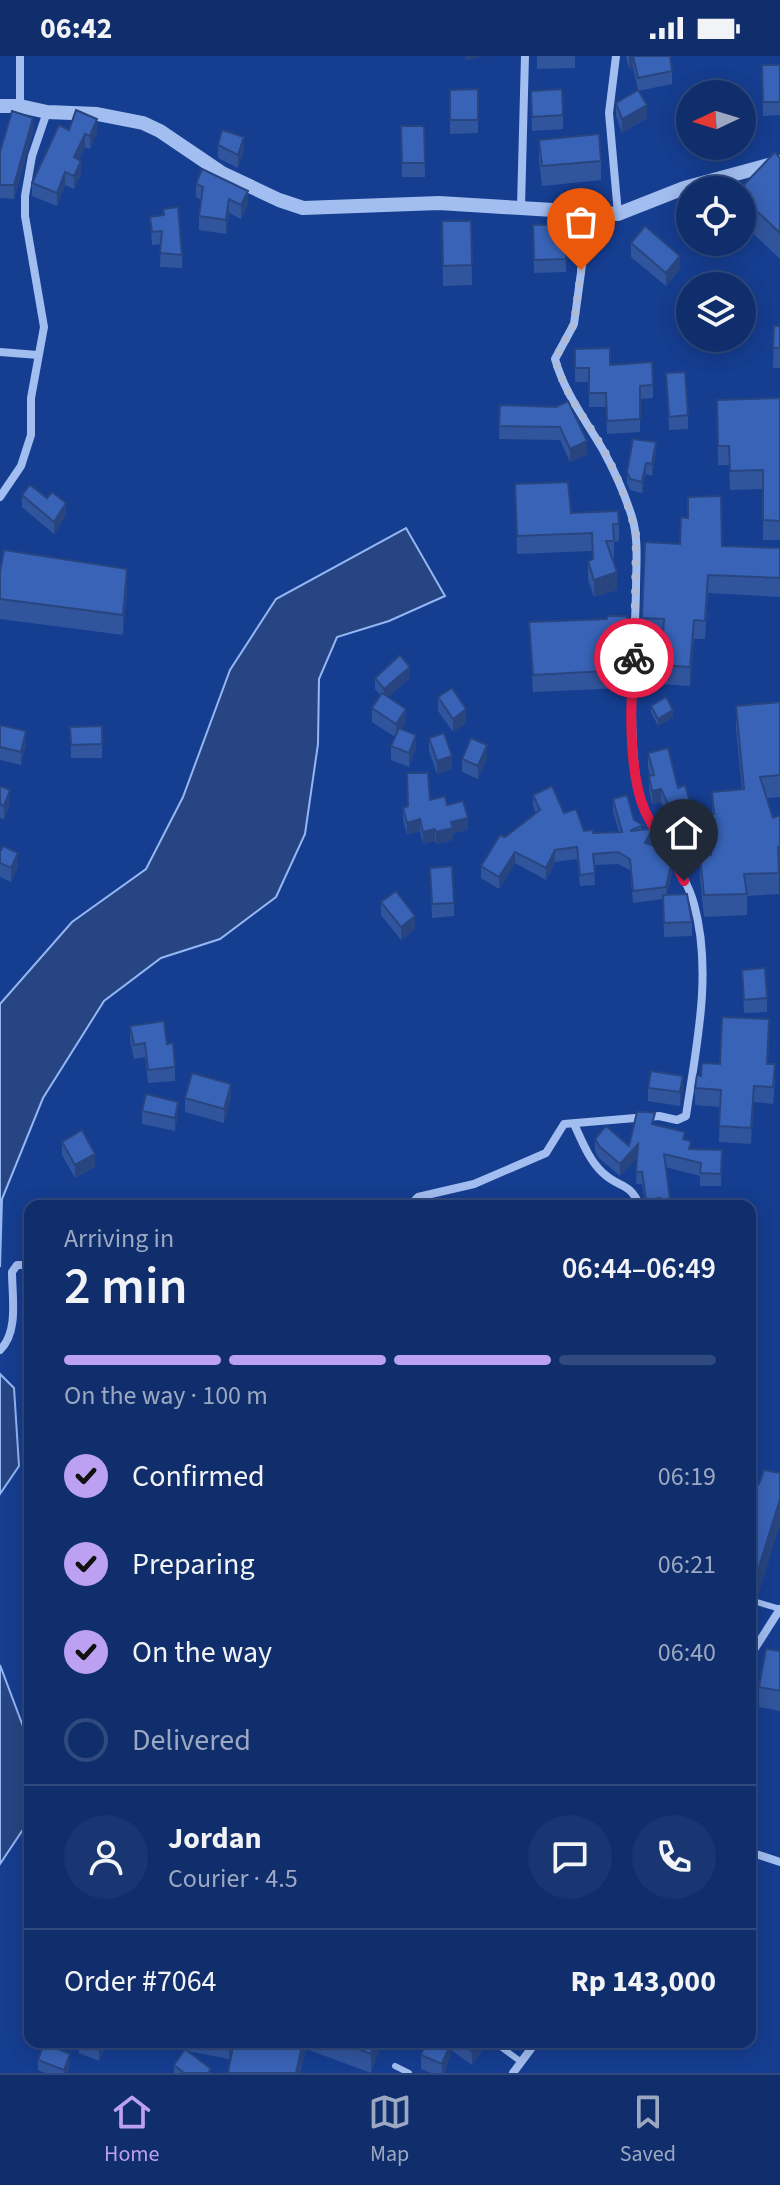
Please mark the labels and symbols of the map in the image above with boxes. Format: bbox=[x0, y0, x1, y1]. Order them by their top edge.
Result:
north arrow bbox=[676, 80, 756, 160]
pin bbox=[547, 188, 615, 270]
courier bbox=[594, 618, 674, 698]
pin bbox=[650, 799, 718, 881]

